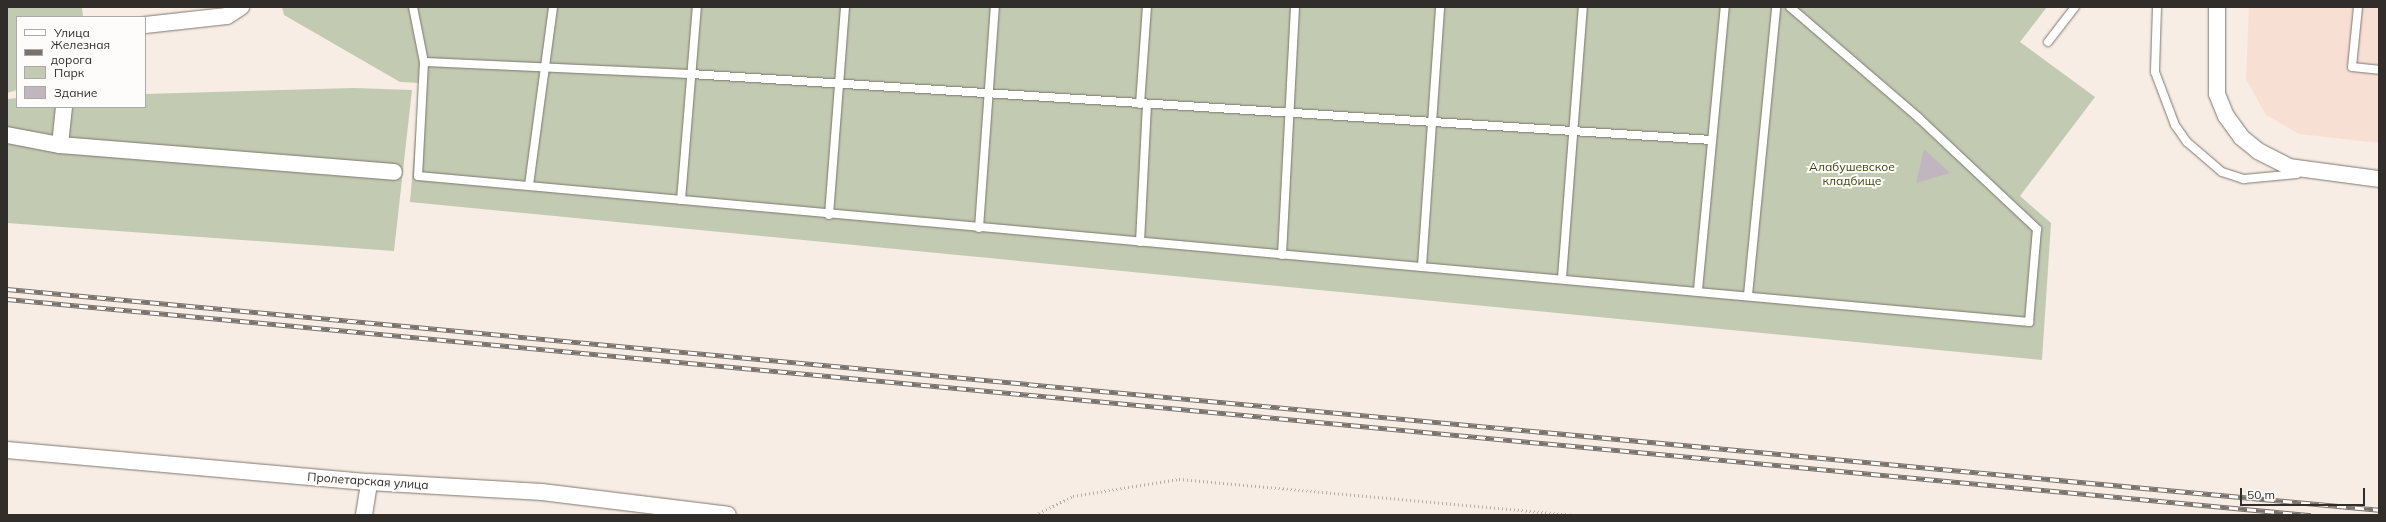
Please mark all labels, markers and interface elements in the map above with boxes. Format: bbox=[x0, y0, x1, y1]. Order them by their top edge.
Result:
legend bbox=[16, 16, 146, 108]
text: Улица bbox=[54, 25, 90, 40]
text: Железная дорога bbox=[51, 37, 110, 67]
text: Парк bbox=[54, 65, 84, 80]
text: Здание bbox=[54, 85, 97, 100]
park label: Алабушевское кладбище bbox=[1809, 160, 1895, 188]
street label: Пролетарская улица bbox=[307, 470, 429, 492]
scale bar bbox=[2242, 480, 2367, 506]
text: 50 m bbox=[2247, 487, 2275, 502]

